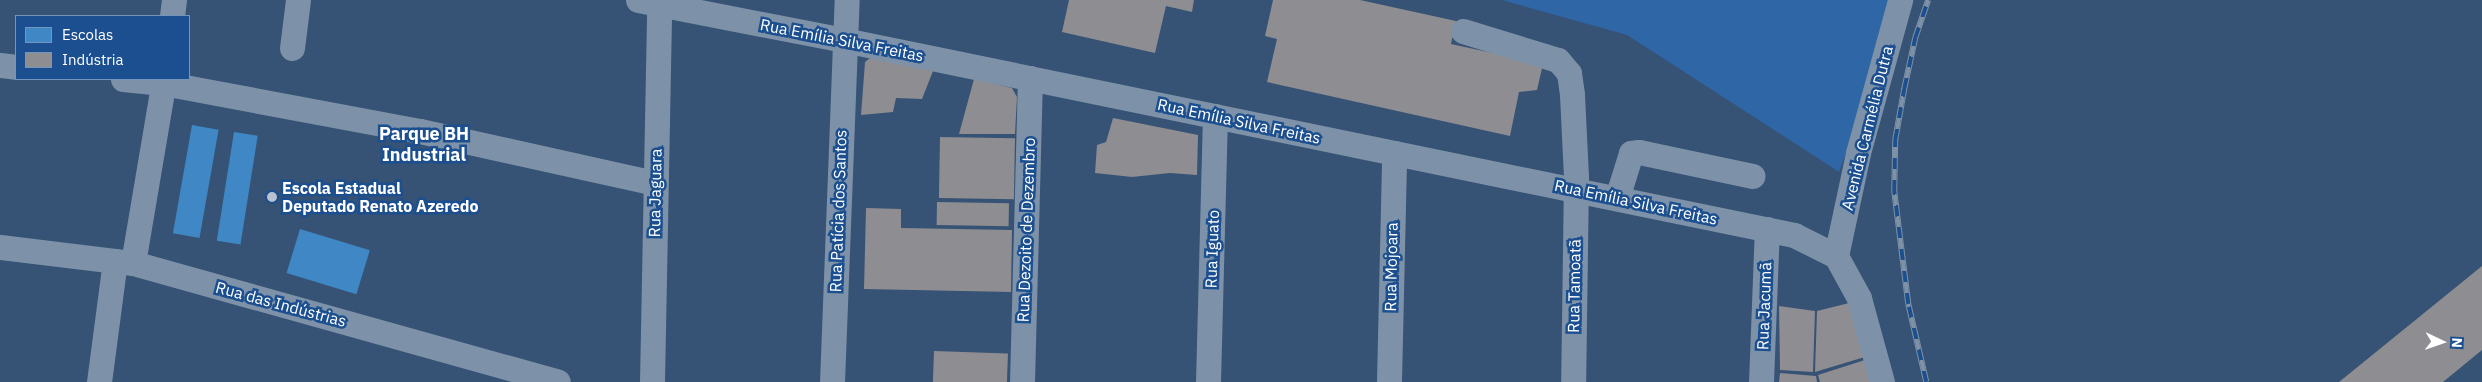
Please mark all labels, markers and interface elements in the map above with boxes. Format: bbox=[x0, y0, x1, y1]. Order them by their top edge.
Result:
legend bbox=[15, 15, 190, 80]
street label: Rua Emília Silva Freitas bbox=[759, 15, 925, 65]
text: Escolas bbox=[62, 25, 113, 44]
street label: Avenida Carmélia Dutra bbox=[1837, 44, 1897, 212]
text: Indústria bbox=[62, 50, 123, 69]
street label: Rua Emília Silva Freitas bbox=[1156, 94, 1322, 148]
district label: Parque BH Industrial bbox=[379, 124, 469, 166]
street label: Rua Patícia dos Santos bbox=[826, 129, 850, 293]
street label: Rua Dezoito de Dezembro bbox=[1013, 137, 1039, 323]
street label: Rua Jaguara bbox=[645, 148, 665, 238]
street label: Rua Emília Silva Freitas bbox=[1553, 175, 1719, 229]
place label: Escola Estadual Deputado Renato Azeredo bbox=[282, 178, 478, 216]
marker: Escola Estadual Deputado Renato Azeredo bbox=[266, 191, 278, 203]
street label: Rua Iguato bbox=[1201, 209, 1223, 289]
street label: Rua Mojoara bbox=[1381, 222, 1401, 312]
street label: Rua Tamoatã bbox=[1564, 239, 1584, 333]
street label: Rua Jacumã bbox=[1753, 262, 1775, 350]
street label: Rua das Indústrias bbox=[214, 277, 348, 331]
north arrow bbox=[2417, 317, 2467, 367]
text: N bbox=[2448, 337, 2466, 348]

